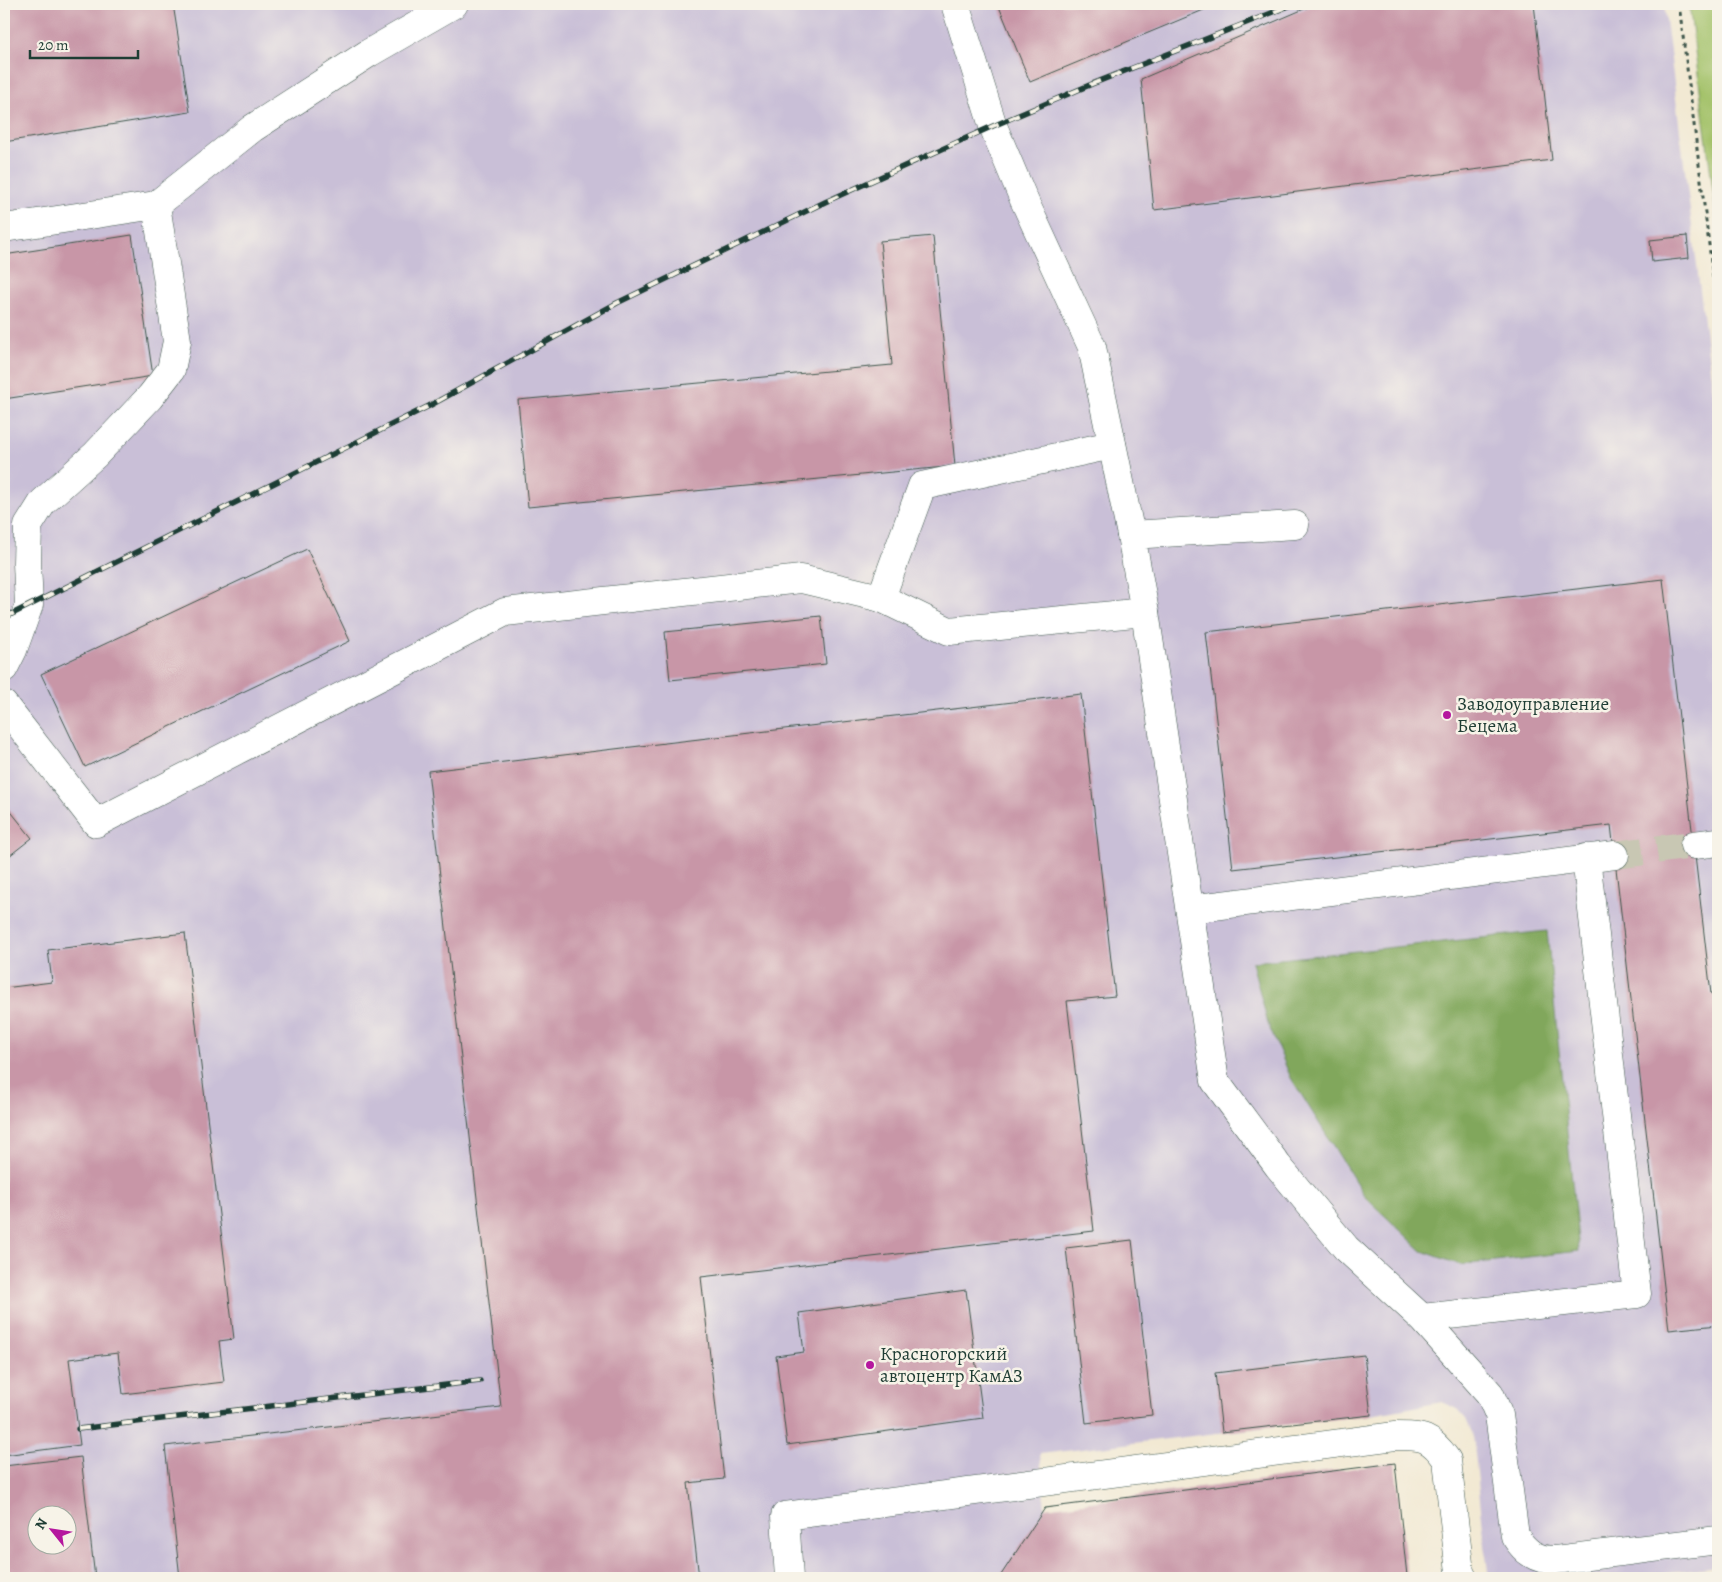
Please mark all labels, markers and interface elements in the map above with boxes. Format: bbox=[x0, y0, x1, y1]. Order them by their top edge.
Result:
scale bar bbox=[30, 28, 138, 60]
text: 20 m bbox=[38, 35, 69, 55]
place label: Заводоуправление Бецема bbox=[1457, 691, 1609, 739]
marker: Заводоуправление Бецема bbox=[1441, 709, 1453, 721]
place label: Красногорский автоцентр КамАЗ bbox=[880, 1341, 1023, 1389]
marker: Красногорский автоцентр КамАЗ bbox=[864, 1359, 876, 1371]
north arrow bbox=[28, 1504, 78, 1554]
text: N bbox=[30, 1515, 52, 1533]

